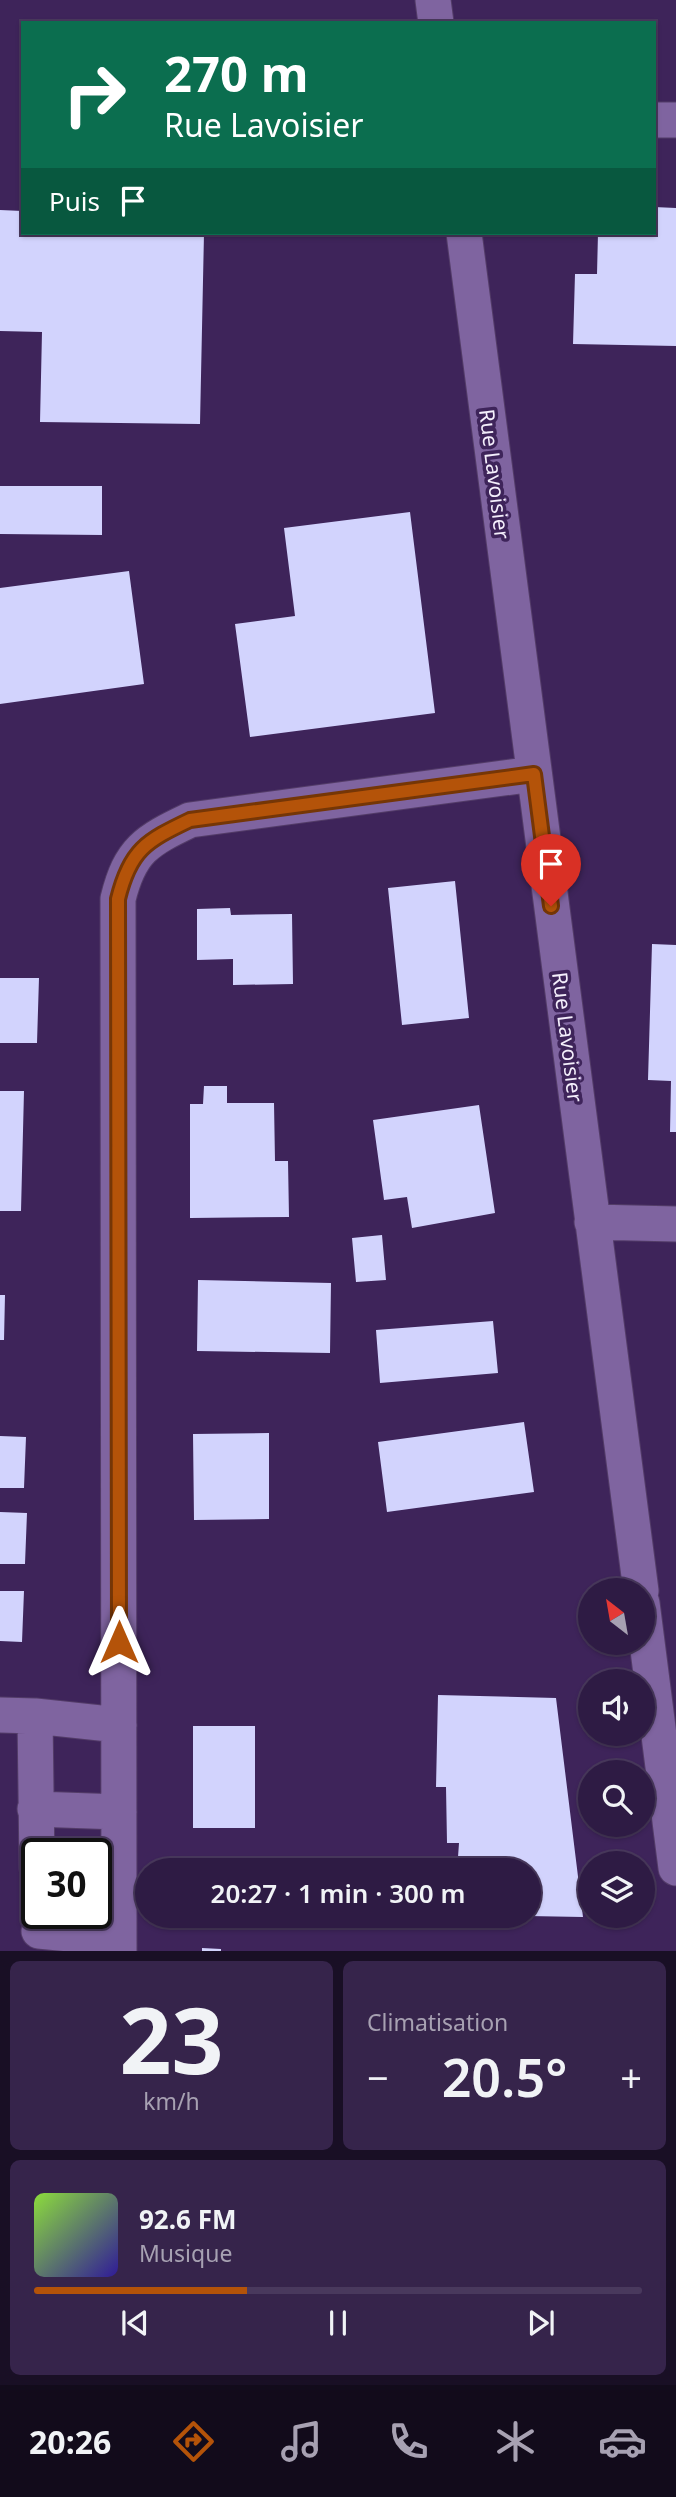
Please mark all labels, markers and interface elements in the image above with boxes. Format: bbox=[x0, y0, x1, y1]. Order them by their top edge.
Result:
text: 270 m bbox=[164, 40, 309, 106]
icon: right bbox=[49, 49, 140, 140]
text: Rue Lavoisier bbox=[164, 103, 364, 146]
icon: arrive bbox=[114, 182, 152, 220]
text: Puis bbox=[49, 183, 100, 219]
street label: Rue Lavoisier bbox=[473, 407, 517, 541]
pin bbox=[521, 834, 581, 906]
icon: arrive bbox=[532, 845, 570, 883]
street label: Rue Lavoisier bbox=[546, 970, 590, 1104]
north arrow bbox=[578, 1578, 654, 1656]
map controls bbox=[578, 1578, 655, 1928]
position arrow bbox=[82, 1605, 156, 1679]
button: sound bbox=[578, 1669, 655, 1746]
button: search bbox=[578, 1760, 655, 1837]
speed limit sign: 30 bbox=[21, 1838, 112, 1929]
button: layers bbox=[578, 1851, 655, 1928]
text: 20:27 · 1 min · 300 m bbox=[211, 1875, 465, 1911]
text: 23 bbox=[119, 1977, 224, 2101]
text: Climatisation bbox=[367, 2006, 508, 2038]
text: 20.5° bbox=[442, 2041, 567, 2112]
text: − bbox=[367, 2051, 389, 2103]
text: + bbox=[620, 2051, 642, 2103]
text: km/h bbox=[143, 2085, 200, 2117]
text: 92.6 FM bbox=[139, 2201, 236, 2237]
text: Musique bbox=[139, 2237, 232, 2269]
icon: previous bbox=[116, 2304, 154, 2342]
icon: pause bbox=[319, 2304, 357, 2342]
icon: next bbox=[522, 2304, 560, 2342]
icon: directions bbox=[169, 2417, 218, 2466]
icon: music bbox=[277, 2417, 326, 2466]
icon: phone bbox=[384, 2417, 433, 2466]
icon: climate bbox=[491, 2417, 540, 2466]
icon: car bbox=[598, 2417, 647, 2466]
text: 20:26 bbox=[29, 2420, 111, 2463]

